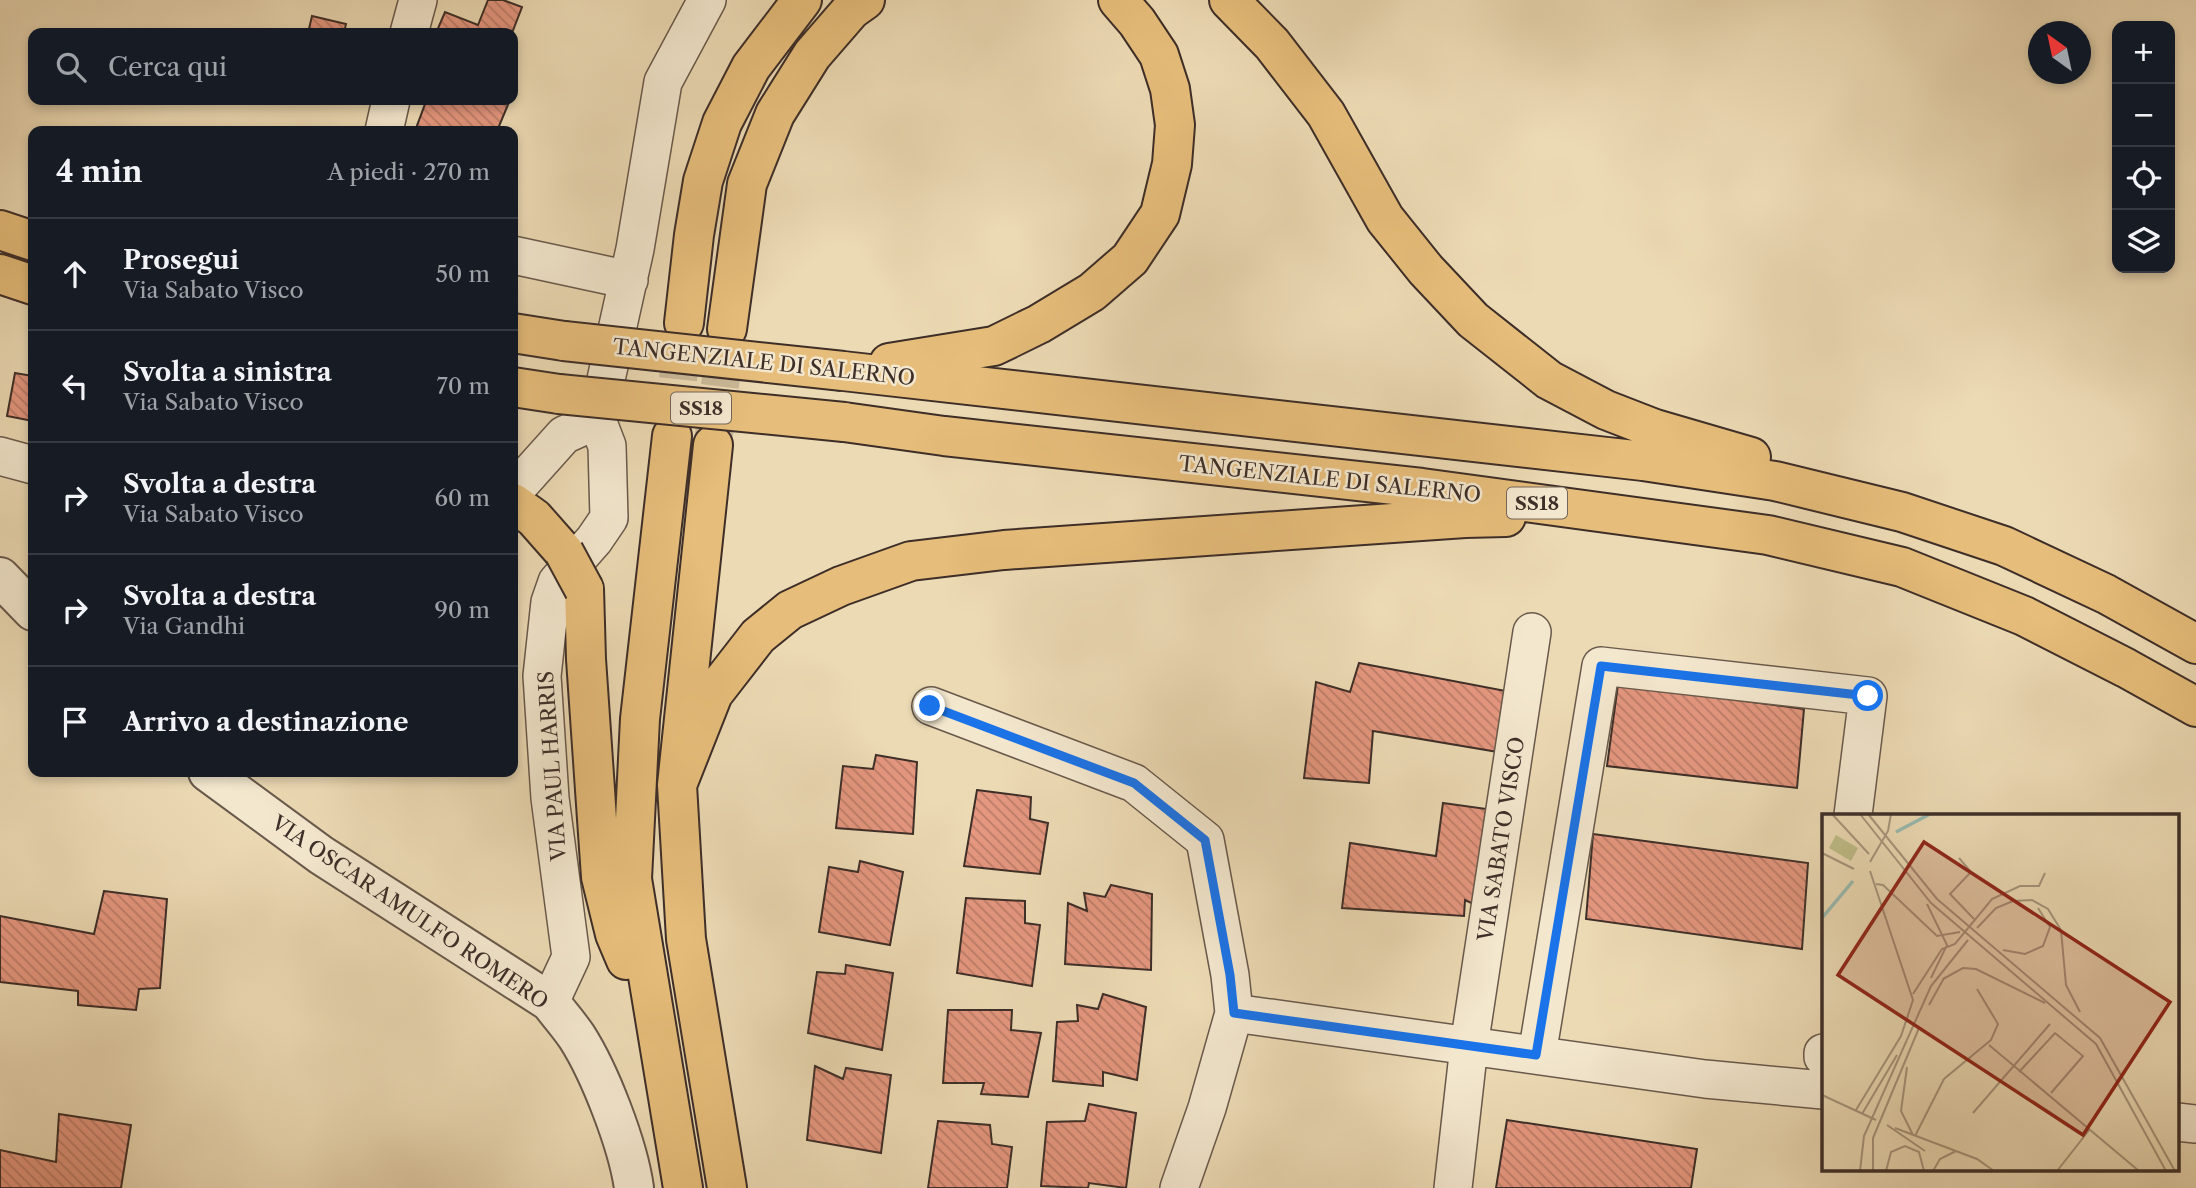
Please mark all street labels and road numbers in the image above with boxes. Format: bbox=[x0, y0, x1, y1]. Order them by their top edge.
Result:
street label: TANGENZIALE DI SALERNO bbox=[612, 334, 916, 390]
road number: SS18 bbox=[671, 392, 731, 424]
street label: TANGENZIALE DI SALERNO bbox=[1178, 451, 1482, 507]
road number: SS18 bbox=[1507, 488, 1567, 518]
street label: VIA PAUL HARRIS bbox=[533, 670, 571, 863]
street label: VIA SABATO VISCO bbox=[1472, 735, 1530, 944]
street label: VIA OSCAR AMULFO ROMERO bbox=[266, 809, 553, 1014]

